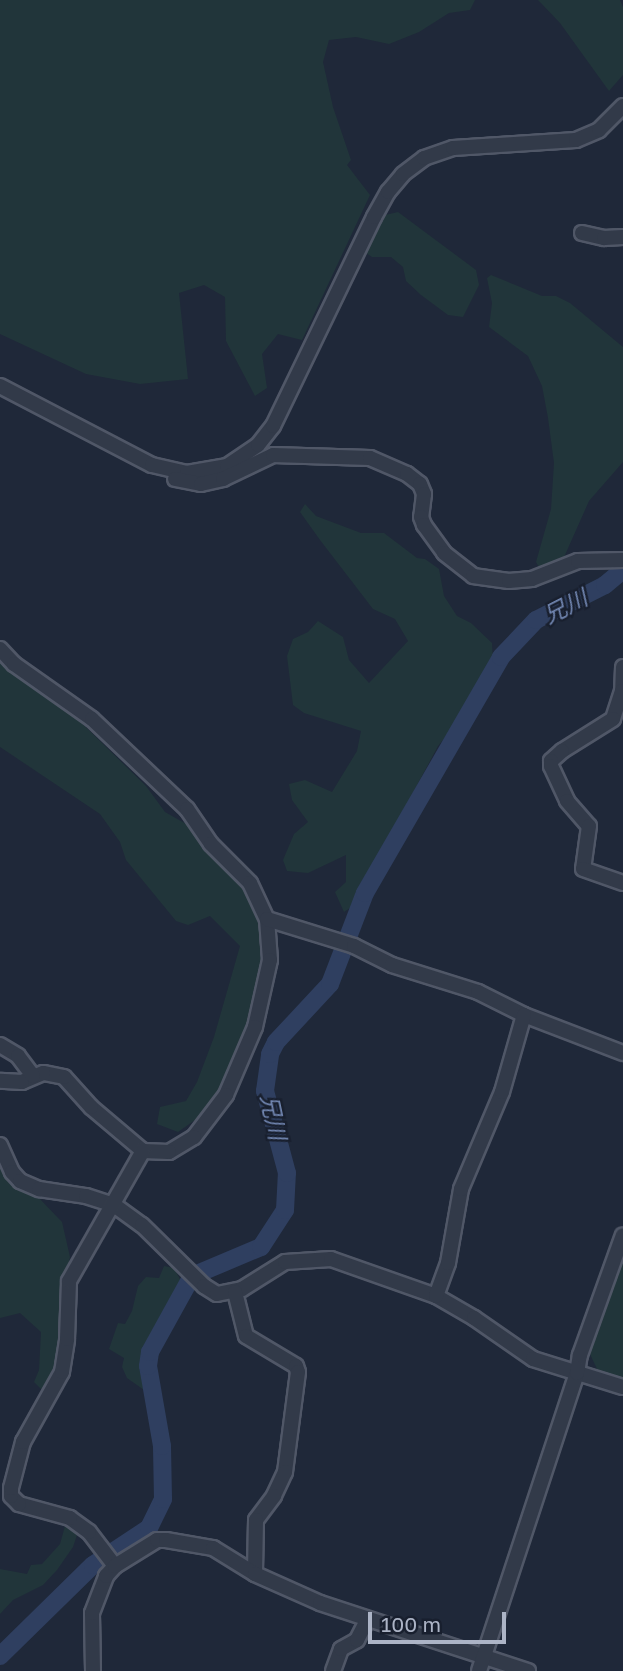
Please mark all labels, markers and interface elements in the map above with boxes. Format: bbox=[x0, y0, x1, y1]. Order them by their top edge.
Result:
water label: 兄川 bbox=[538, 583, 592, 629]
water label: 兄川 bbox=[256, 1092, 292, 1142]
scale bar bbox=[371, 1598, 509, 1642]
text: 100 m bbox=[381, 1611, 441, 1637]

